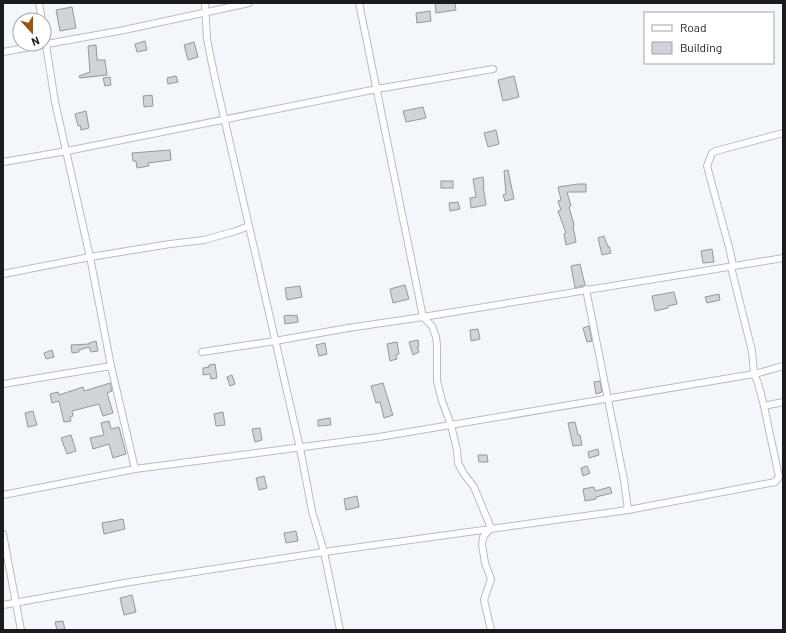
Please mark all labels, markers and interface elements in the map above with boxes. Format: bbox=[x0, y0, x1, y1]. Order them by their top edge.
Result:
north arrow bbox=[12, 12, 52, 52]
legend bbox=[644, 12, 774, 64]
text: Road bbox=[680, 20, 707, 34]
text: N bbox=[30, 34, 42, 49]
text: Building bbox=[680, 40, 722, 54]

